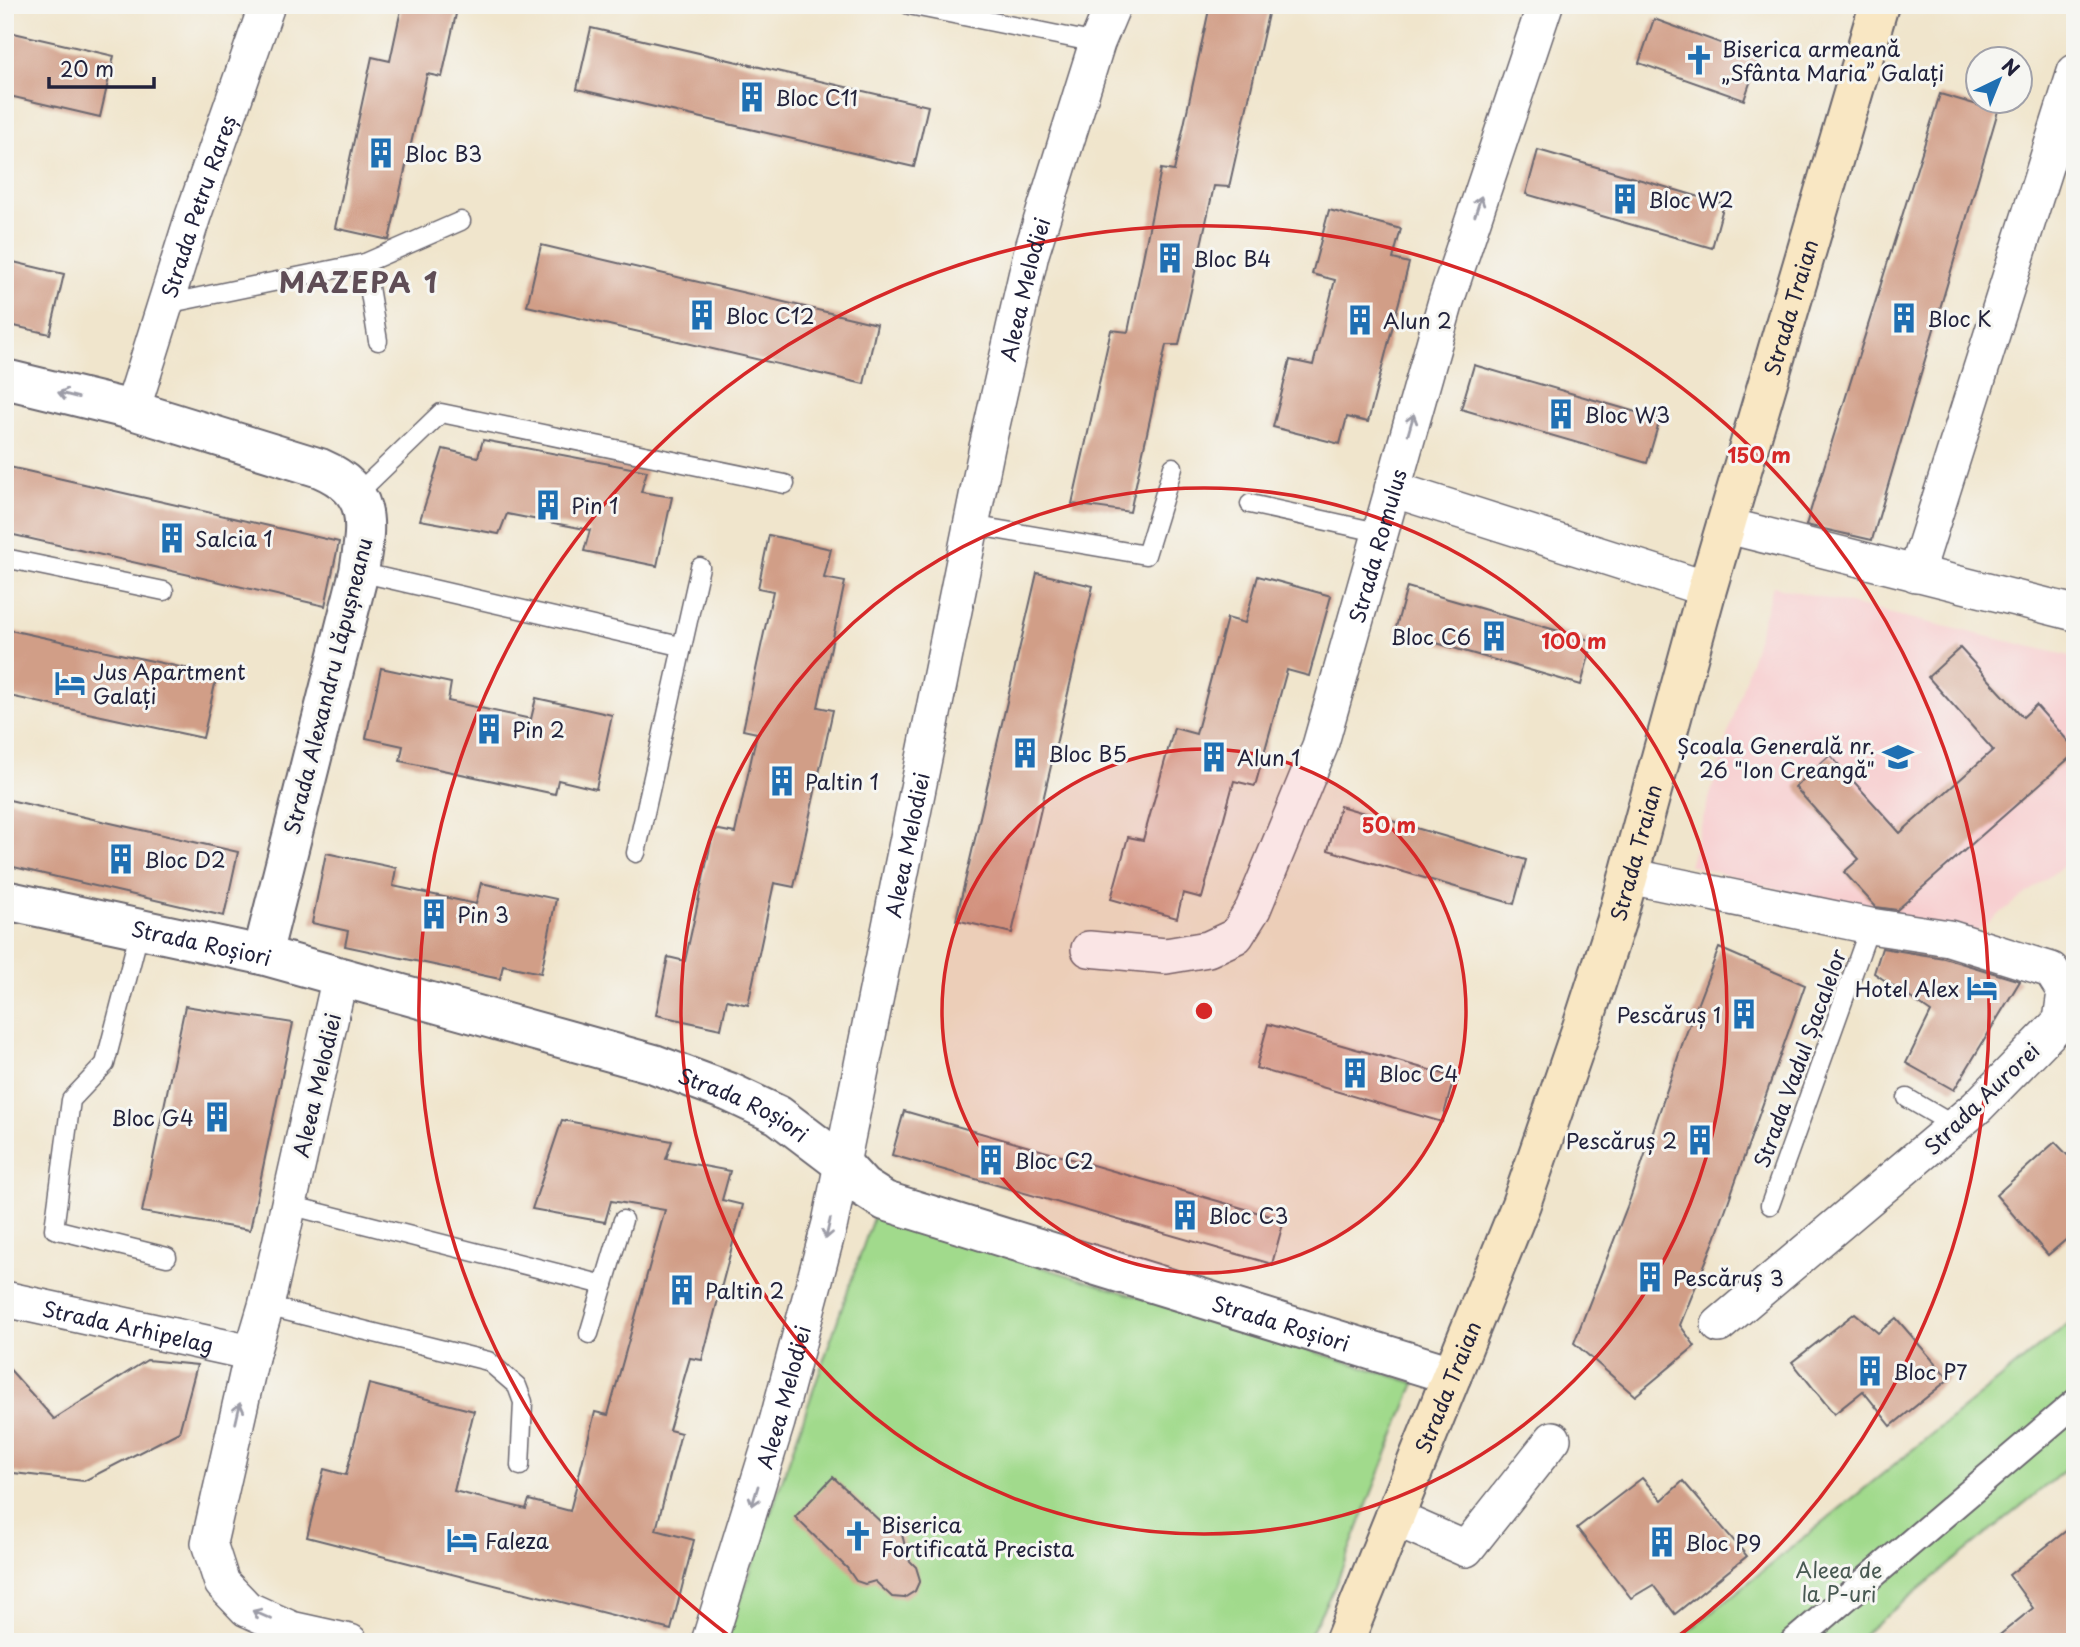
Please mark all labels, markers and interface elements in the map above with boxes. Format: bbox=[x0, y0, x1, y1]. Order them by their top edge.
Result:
place label: Biserica armeană „Sfânta Maria” Galați bbox=[1722, 32, 1944, 88]
church icon: Biserica armeană „Sfânta Maria” Galați bbox=[1682, 43, 1716, 77]
scale bar bbox=[49, 46, 154, 90]
north arrow bbox=[1965, 46, 2035, 116]
text: N bbox=[1996, 51, 2026, 82]
text: 20 m bbox=[60, 52, 114, 84]
building icon: Bloc C11 bbox=[735, 80, 769, 114]
place label: Bloc C11 bbox=[775, 81, 858, 113]
street label: Strada Petru Rareș bbox=[152, 111, 243, 302]
building icon: Bloc B3 bbox=[364, 136, 398, 170]
place label: Bloc B3 bbox=[404, 137, 482, 169]
building icon: Bloc W2 bbox=[1608, 182, 1642, 216]
place label: Bloc W2 bbox=[1648, 183, 1734, 215]
one-way arrow bbox=[1472, 196, 1485, 218]
street label: Aleea Melodiei bbox=[991, 213, 1058, 364]
street label: Strada Traian bbox=[1755, 235, 1825, 379]
building icon: Bloc B4 bbox=[1153, 241, 1187, 275]
place label: Bloc B4 bbox=[1193, 242, 1271, 274]
district label: MAZEPA 1 bbox=[279, 260, 439, 303]
building icon: Bloc C12 bbox=[685, 298, 719, 332]
place label: Bloc C12 bbox=[725, 299, 815, 331]
building icon: Bloc K bbox=[1887, 301, 1921, 335]
place label: Bloc K bbox=[1927, 302, 1992, 334]
building icon: Alun 2 bbox=[1343, 303, 1377, 337]
place label: Alun 2 bbox=[1383, 304, 1452, 336]
one-way arrow bbox=[58, 387, 80, 400]
building icon: Bloc W3 bbox=[1544, 397, 1578, 431]
place label: Bloc W3 bbox=[1584, 398, 1670, 430]
one-way arrow bbox=[1405, 413, 1418, 435]
text: 150 m bbox=[1727, 438, 1791, 470]
street label: Strada Romulus bbox=[1340, 465, 1414, 627]
building icon: Pin 1 bbox=[531, 488, 565, 522]
place label: Pin 1 bbox=[571, 489, 618, 521]
building icon: Salcia 1 bbox=[155, 521, 189, 555]
place label: Salcia 1 bbox=[195, 522, 273, 554]
street label: Strada Alexandru Lăpușneanu bbox=[275, 534, 379, 838]
building icon: Bloc C6 bbox=[1477, 619, 1511, 653]
place label: Bloc C6 bbox=[1390, 620, 1471, 652]
text: 100 m bbox=[1541, 624, 1607, 656]
place label: Jus Apartment Galați bbox=[93, 655, 246, 711]
hotel icon: Jus Apartment Galați bbox=[53, 666, 87, 700]
building icon: Pin 2 bbox=[472, 712, 506, 746]
place label: Pin 2 bbox=[512, 713, 565, 745]
place label: Școala Generală nr. 26 "Ion Creangă" bbox=[1677, 729, 1875, 785]
building icon: Bloc B5 bbox=[1008, 736, 1042, 770]
place label: Bloc B5 bbox=[1048, 737, 1127, 769]
building icon: Alun 1 bbox=[1197, 740, 1231, 774]
school or university icon: Școala Generală nr. 26 "Ion Creangă" bbox=[1881, 740, 1915, 774]
place label: Alun 1 bbox=[1237, 741, 1300, 773]
building icon: Paltin 1 bbox=[765, 764, 799, 798]
place label: Paltin 1 bbox=[805, 765, 879, 797]
street label: Aleea Melodiei bbox=[876, 769, 937, 920]
street label: Strada Traian bbox=[1601, 781, 1669, 925]
text: 50 m bbox=[1362, 808, 1416, 840]
building icon: Bloc D2 bbox=[104, 842, 138, 876]
place label: Bloc D2 bbox=[144, 843, 226, 875]
building icon: Pin 3 bbox=[417, 897, 451, 931]
place label: Pin 3 bbox=[457, 898, 509, 930]
street label: Strada Roșiori bbox=[129, 912, 275, 973]
street label: Strada Vadul Șacalelor bbox=[1745, 944, 1854, 1172]
hotel icon: Hotel Alex bbox=[1965, 971, 1999, 1005]
place label: Hotel Alex bbox=[1855, 972, 1959, 1004]
building icon: Pescăruș 1 bbox=[1727, 997, 1761, 1031]
place label: Pescăruș 1 bbox=[1617, 998, 1721, 1030]
centre of rings bbox=[1192, 999, 1216, 1023]
street label: Aleea Melodiei bbox=[284, 1010, 348, 1160]
street label: Strada Aurorei bbox=[1916, 1034, 2046, 1162]
building icon: Bloc C4 bbox=[1338, 1056, 1372, 1090]
place label: Bloc C4 bbox=[1378, 1057, 1458, 1089]
street label: Strada Roșiori bbox=[674, 1058, 816, 1149]
building icon: Bloc G4 bbox=[200, 1100, 234, 1134]
place label: Bloc G4 bbox=[111, 1101, 194, 1133]
building icon: Pescăruș 2 bbox=[1683, 1123, 1717, 1157]
place label: Pescăruș 2 bbox=[1566, 1124, 1677, 1156]
building icon: Bloc C2 bbox=[974, 1143, 1008, 1177]
place label: Bloc C2 bbox=[1014, 1144, 1094, 1176]
building icon: Bloc C3 bbox=[1168, 1198, 1202, 1232]
place label: Bloc C3 bbox=[1208, 1199, 1288, 1231]
one-way arrow bbox=[821, 1218, 834, 1240]
building icon: Pescăruș 3 bbox=[1633, 1260, 1667, 1294]
place label: Pescăruș 3 bbox=[1673, 1261, 1784, 1293]
building icon: Paltin 2 bbox=[665, 1273, 699, 1307]
place label: Paltin 2 bbox=[705, 1274, 784, 1306]
street label: Strada Roșiori bbox=[1208, 1286, 1354, 1359]
street label: Strada Arhipelag bbox=[40, 1292, 217, 1360]
street label: Strada Traian bbox=[1406, 1316, 1488, 1458]
street label: Aleea Melodiei bbox=[748, 1322, 818, 1473]
building icon: Bloc P7 bbox=[1853, 1354, 1887, 1388]
place label: Bloc P7 bbox=[1893, 1355, 1967, 1387]
one-way arrow bbox=[232, 1402, 245, 1425]
one-way arrow bbox=[747, 1485, 760, 1507]
place label: Biserica Fortificată Precista bbox=[881, 1508, 1074, 1564]
church icon: Biserica Fortificată Precista bbox=[841, 1519, 875, 1553]
hotel icon: Faleza bbox=[445, 1523, 479, 1557]
place label: Faleza bbox=[485, 1524, 549, 1556]
building icon: Bloc P9 bbox=[1645, 1525, 1679, 1559]
place label: Bloc P9 bbox=[1685, 1526, 1761, 1558]
park label: Aleea de la P-uri bbox=[1796, 1553, 1882, 1609]
one-way arrow bbox=[252, 1608, 273, 1621]

